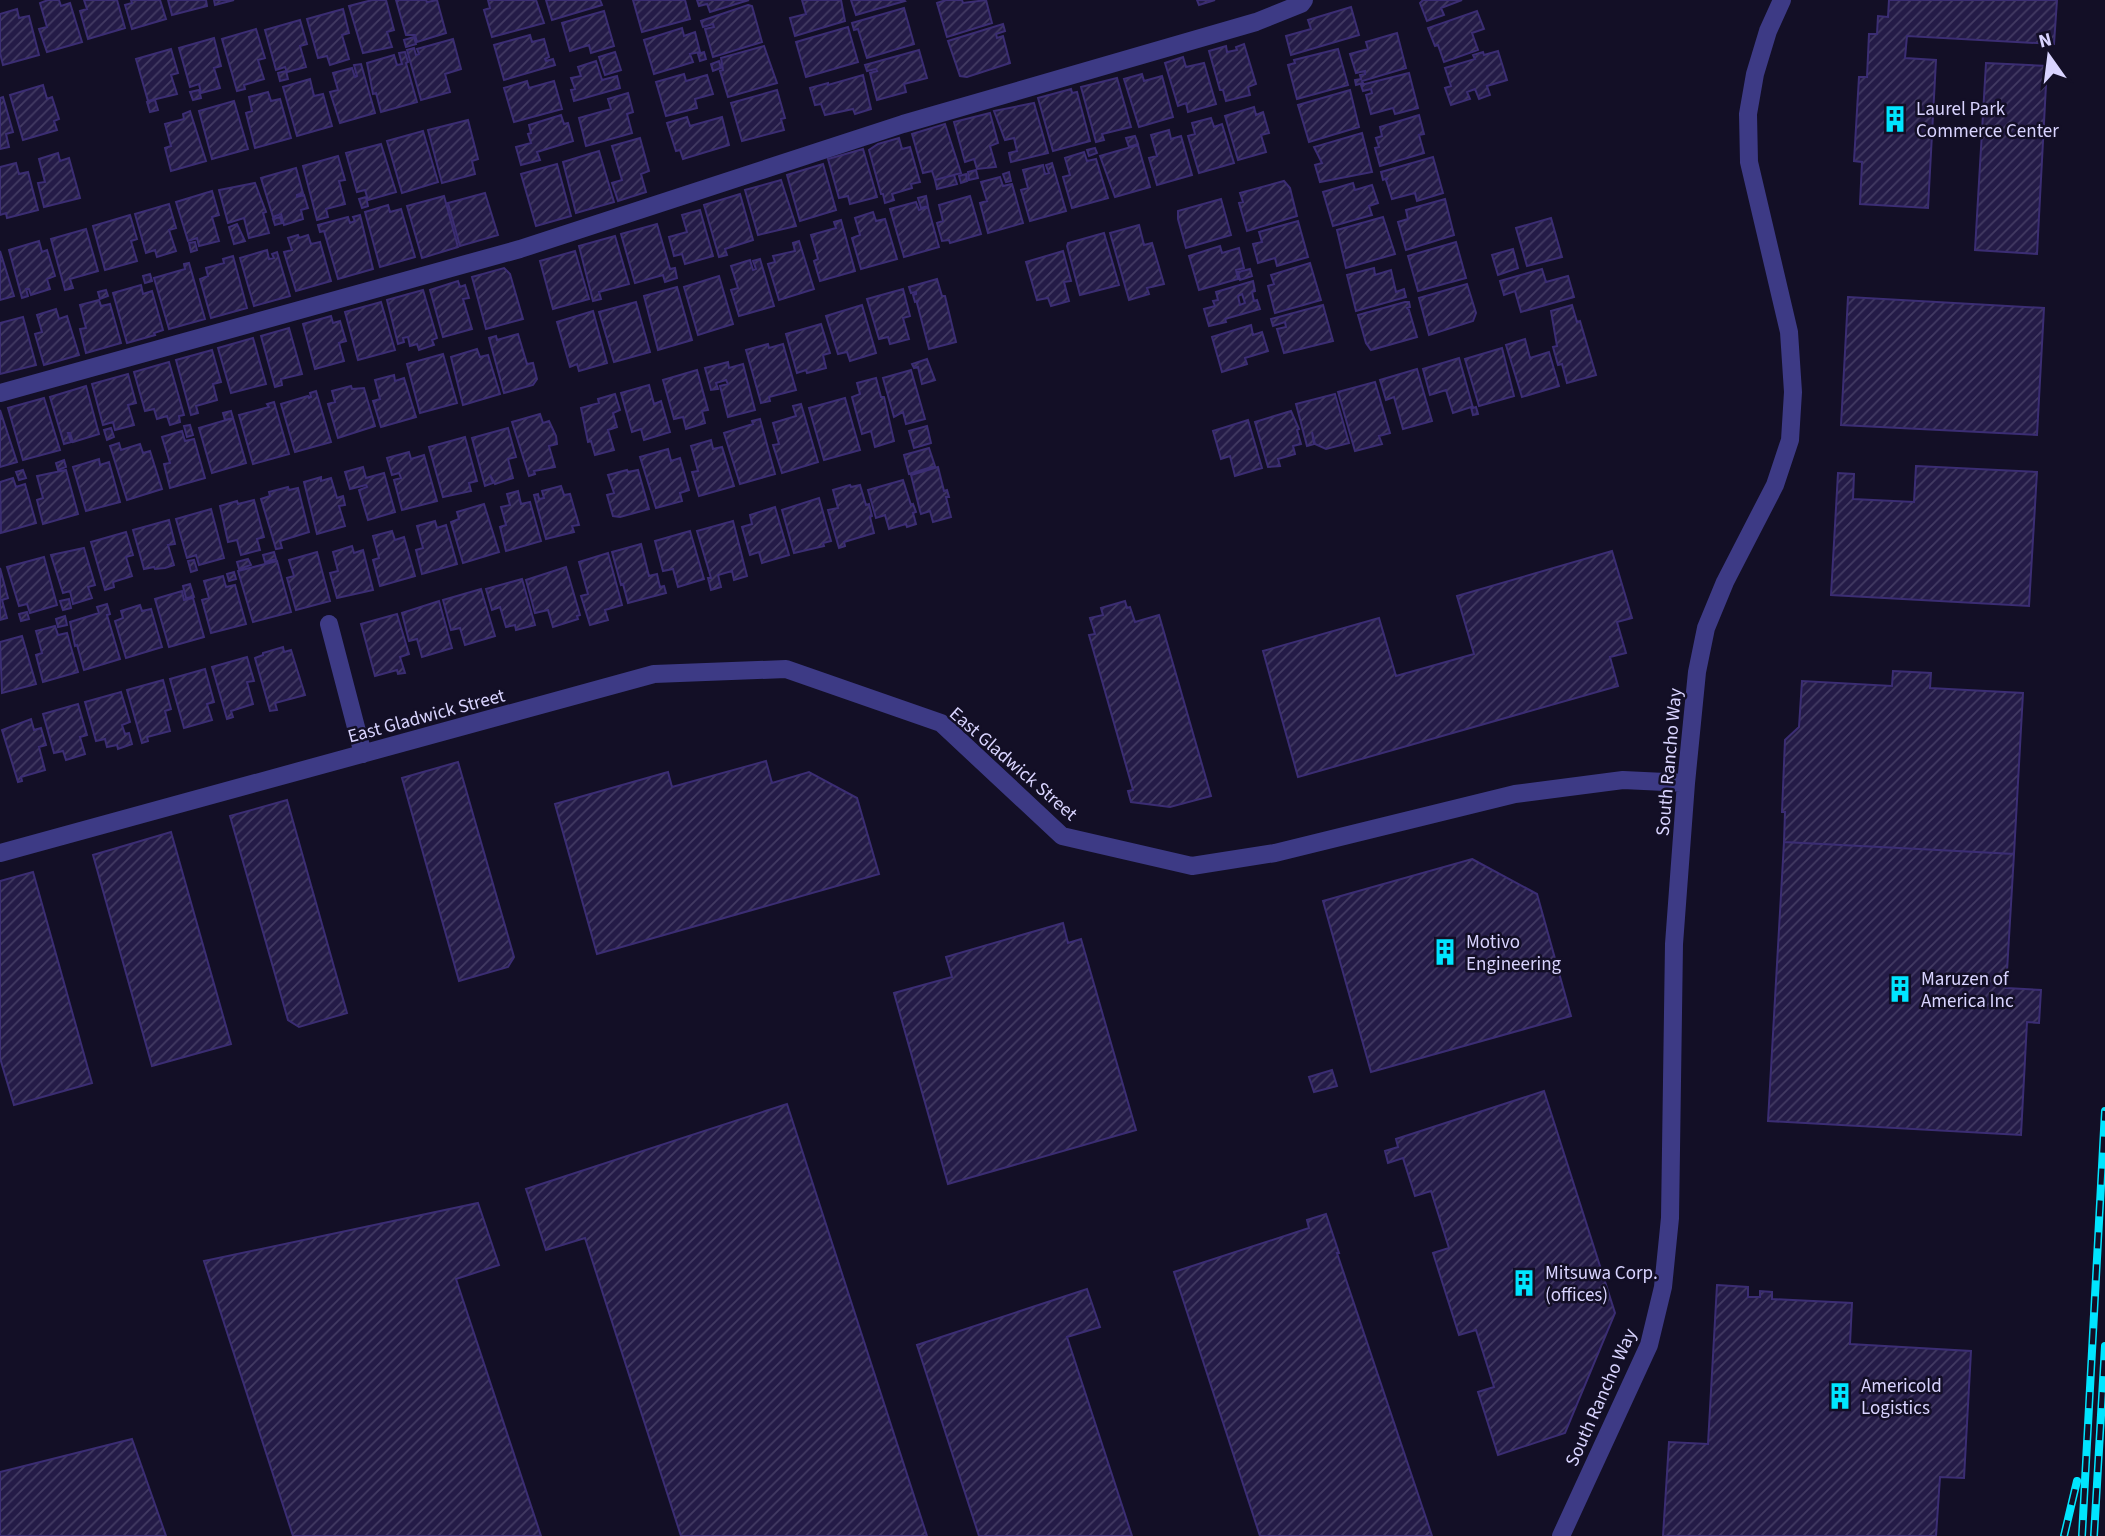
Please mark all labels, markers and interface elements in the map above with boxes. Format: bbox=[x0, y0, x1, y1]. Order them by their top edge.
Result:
north arrow bbox=[2014, 21, 2084, 91]
text: N bbox=[2036, 26, 2055, 56]
place label: Laurel Park Commerce Center bbox=[1916, 96, 2059, 145]
building icon: Laurel Park Commerce Center bbox=[1880, 104, 1910, 134]
street label: East Gladwick Street bbox=[345, 682, 509, 750]
street label: South Rancho Way bbox=[1650, 687, 1689, 837]
street label: East Gladwick Street bbox=[943, 701, 1083, 828]
place label: Motivo Engineering bbox=[1466, 929, 1562, 978]
building icon: Motivo Engineering bbox=[1430, 937, 1460, 967]
place label: Maruzen of America Inc bbox=[1921, 966, 2014, 1015]
building icon: Maruzen of America Inc bbox=[1885, 974, 1915, 1004]
place label: Mitsuwa Corp. (offices) bbox=[1545, 1260, 1658, 1309]
building icon: Mitsuwa Corp. (offices) bbox=[1509, 1268, 1539, 1298]
street label: South Rancho Way bbox=[1559, 1324, 1644, 1471]
place label: Americold Logistics bbox=[1861, 1373, 1942, 1422]
building icon: Americold Logistics bbox=[1825, 1381, 1855, 1411]

